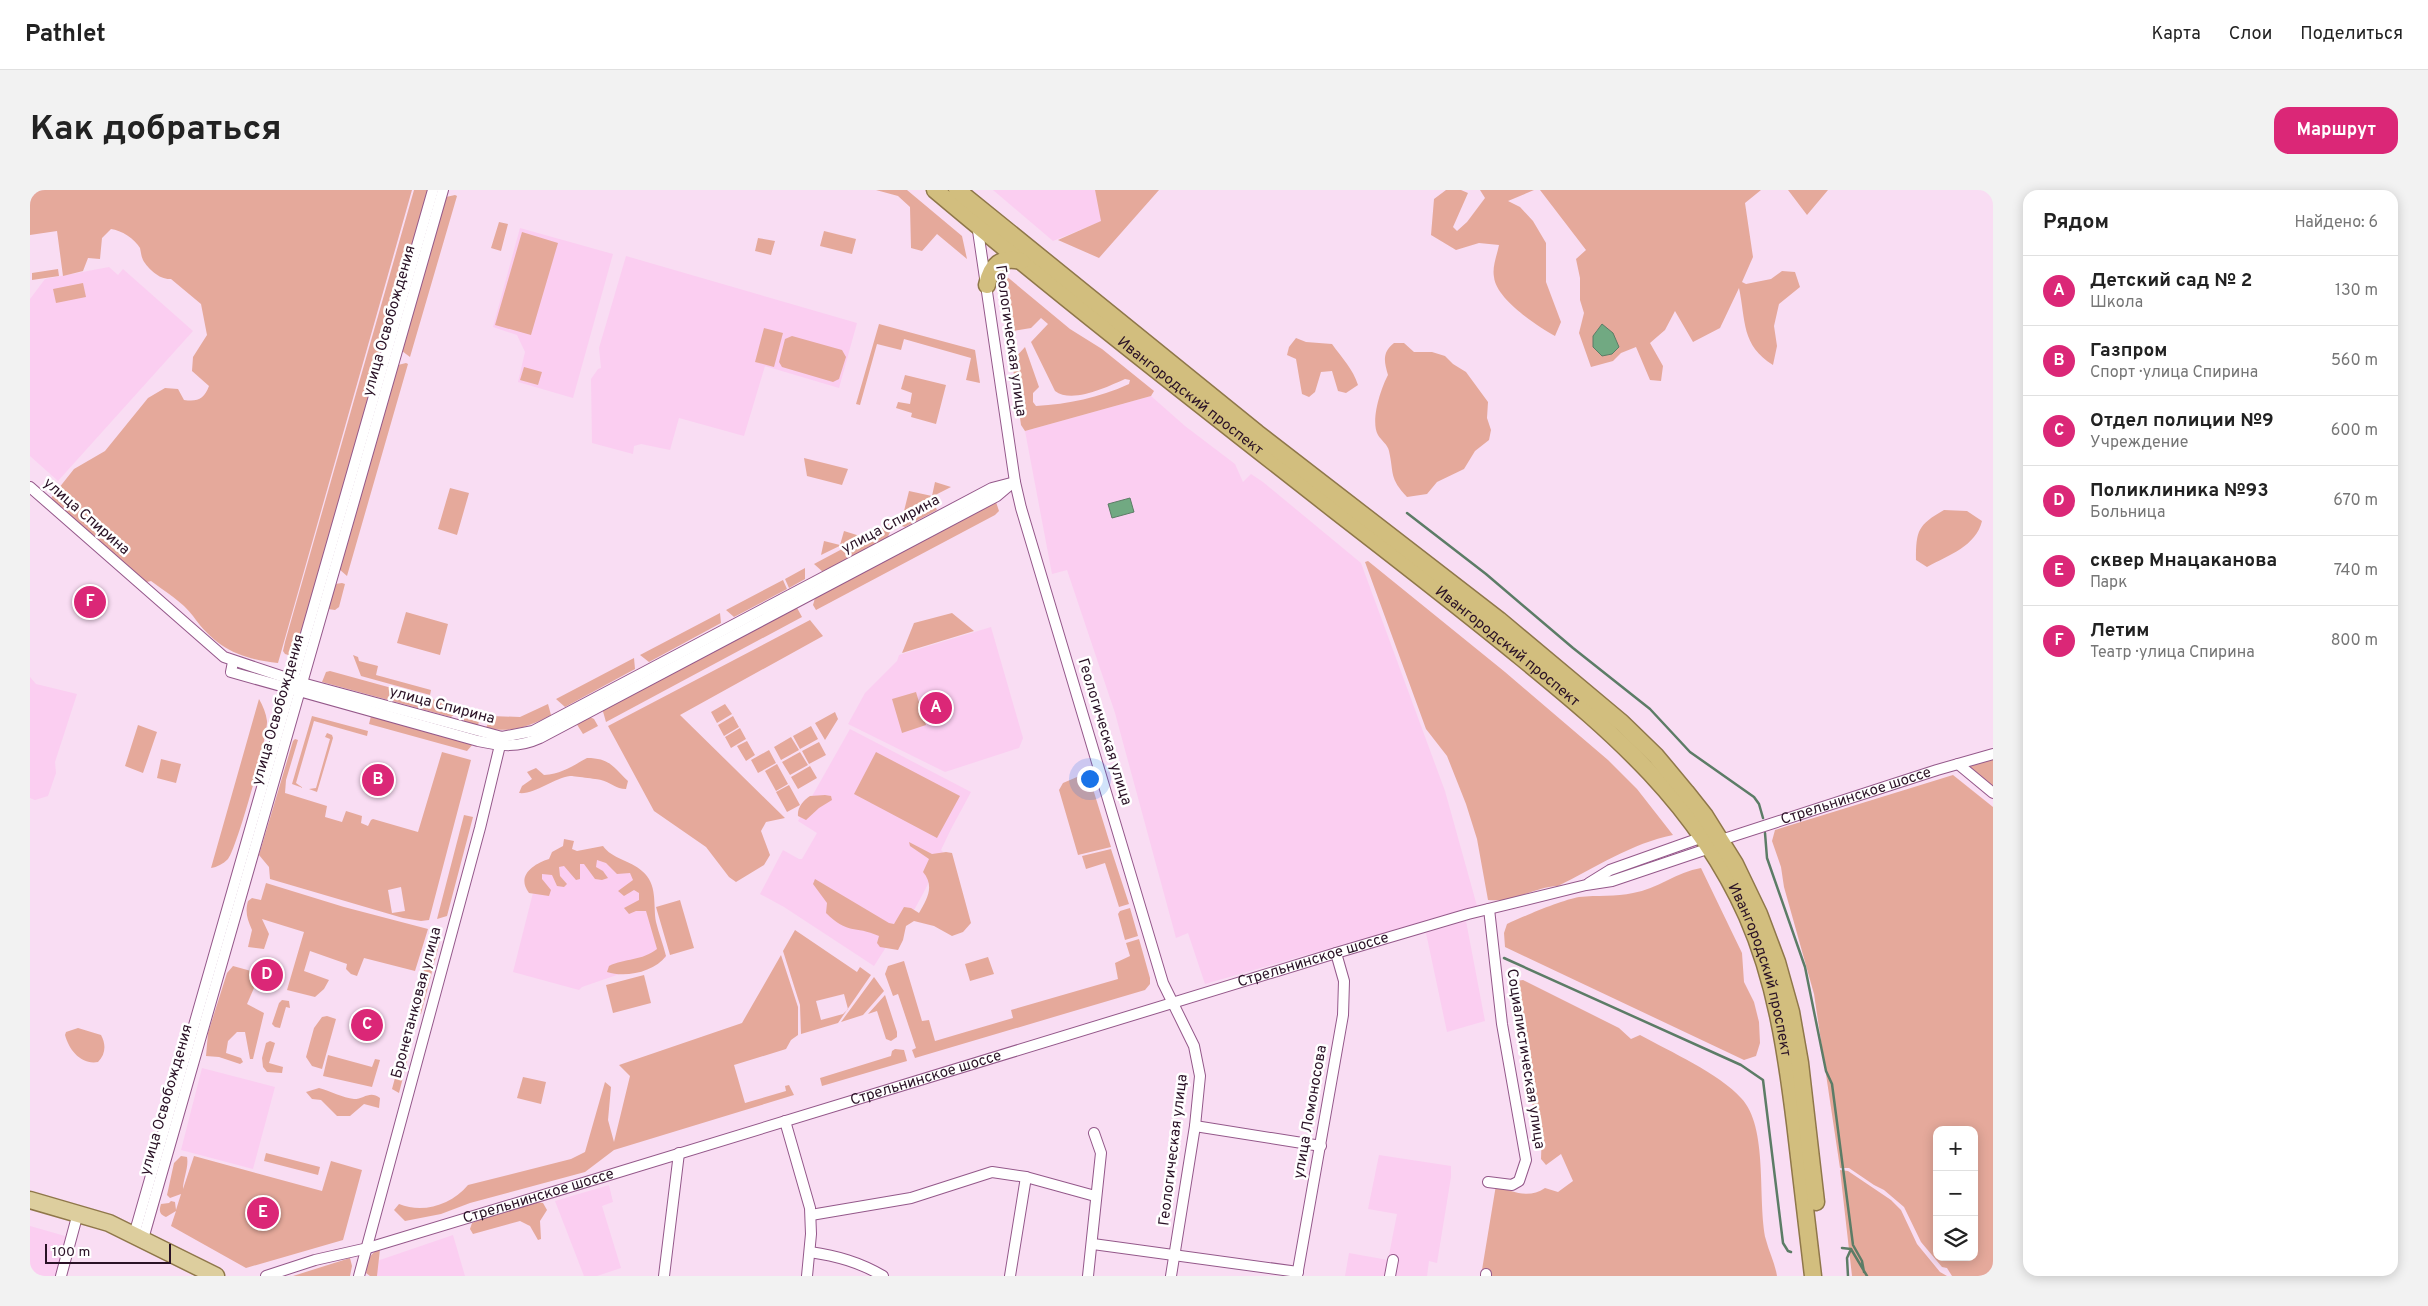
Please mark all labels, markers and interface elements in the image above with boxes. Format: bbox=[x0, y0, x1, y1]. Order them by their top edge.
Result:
text: Pathlet bbox=[25, 20, 106, 50]
text: Карта bbox=[2151, 23, 2201, 46]
text: Слои bbox=[2229, 23, 2272, 46]
text: Поделиться bbox=[2300, 23, 2403, 46]
button: Маршрут bbox=[2274, 107, 2398, 154]
text: Как добраться bbox=[30, 108, 282, 152]
text: Рядом bbox=[2043, 209, 2109, 236]
text: Найдено: 6 bbox=[2295, 213, 2378, 233]
street label: улица Освобождения bbox=[359, 243, 421, 399]
street label: Геологическая улица bbox=[990, 264, 1030, 418]
text: Детский сад № 2 bbox=[2090, 269, 2252, 293]
text: A bbox=[2053, 281, 2065, 301]
text: 130 m bbox=[2335, 281, 2378, 301]
text: Школа bbox=[2090, 293, 2143, 313]
street label: Ивангородский проспект bbox=[1113, 333, 1267, 460]
text: Газпром bbox=[2090, 339, 2167, 363]
text: B bbox=[2053, 351, 2065, 371]
text: 560 m bbox=[2331, 351, 2378, 371]
text: Спорт · улица Спирина bbox=[2090, 363, 2258, 383]
text: Отдел полиции №9 bbox=[2090, 409, 2274, 433]
text: C bbox=[2054, 421, 2064, 441]
text: 600 m bbox=[2331, 421, 2378, 441]
text: Учреждение bbox=[2090, 433, 2188, 453]
street label: улица Спирина bbox=[39, 474, 133, 560]
text: Поликлиника №93 bbox=[2090, 479, 2269, 503]
street label: улица Спирина bbox=[839, 491, 943, 559]
text: D bbox=[2053, 491, 2065, 511]
text: 670 m bbox=[2333, 491, 2378, 511]
text: Больница bbox=[2090, 503, 2165, 523]
text: сквер Мнацаканова bbox=[2090, 549, 2277, 573]
text: E bbox=[2054, 561, 2064, 581]
text: 740 m bbox=[2334, 561, 2378, 581]
text: Парк bbox=[2090, 573, 2127, 593]
street label: Ивангородский проспект bbox=[1431, 582, 1584, 711]
pin: F bbox=[74, 583, 106, 621]
text: Летим bbox=[2090, 619, 2149, 643]
text: F bbox=[2054, 631, 2064, 651]
text: 800 m bbox=[2331, 631, 2378, 651]
street label: улица Освобождения bbox=[248, 632, 310, 788]
text: Театр · улица Спирина bbox=[2090, 643, 2255, 663]
street label: Геологическая улица bbox=[1073, 656, 1135, 808]
street label: улица Спирина bbox=[387, 683, 497, 729]
pin: A bbox=[920, 689, 952, 727]
pin: B bbox=[362, 761, 394, 799]
street label: Стрельнинское шоссе bbox=[1778, 763, 1934, 829]
your location bbox=[1077, 766, 1103, 792]
street label: Ивангородский проспект bbox=[1723, 880, 1795, 1058]
street label: Бронетанковая улица bbox=[388, 925, 446, 1081]
street label: Стрельнинское шоссе bbox=[1235, 928, 1391, 992]
pin: D bbox=[251, 956, 283, 994]
street label: Социалистическая улица bbox=[1501, 968, 1549, 1150]
pin: C bbox=[351, 1006, 383, 1044]
street label: улица Освобождения bbox=[136, 1022, 198, 1178]
street label: улица Ломоносова bbox=[1290, 1044, 1332, 1180]
street label: Стрельнинское шоссе bbox=[848, 1046, 1004, 1110]
street label: Геологическая улица bbox=[1155, 1073, 1193, 1227]
map controls bbox=[1933, 1126, 1978, 1261]
button: + bbox=[1933, 1126, 1978, 1171]
street label: Стрельнинское шоссе bbox=[461, 1165, 616, 1228]
button: − bbox=[1933, 1171, 1978, 1216]
pin: E bbox=[247, 1194, 279, 1232]
button: layers bbox=[1933, 1216, 1978, 1261]
scale bar bbox=[45, 1241, 171, 1264]
text: 100 m bbox=[52, 1244, 90, 1261]

